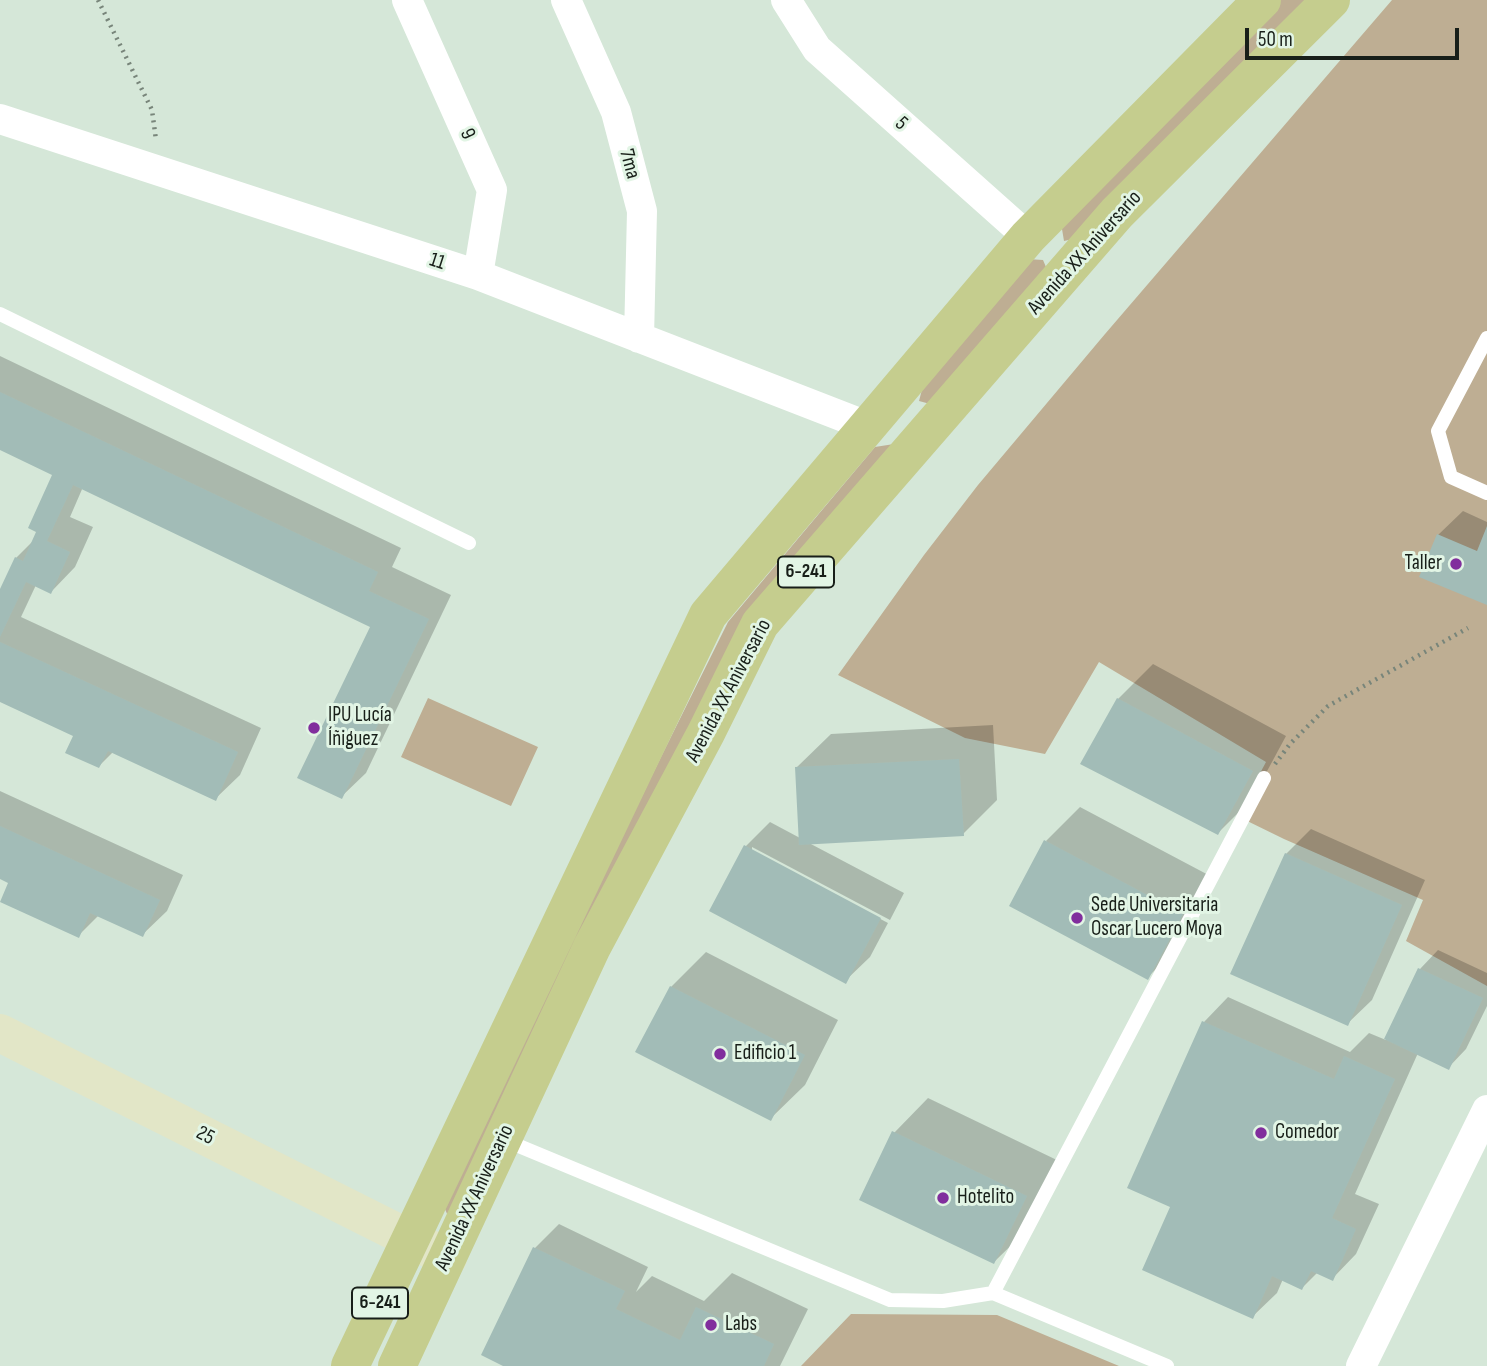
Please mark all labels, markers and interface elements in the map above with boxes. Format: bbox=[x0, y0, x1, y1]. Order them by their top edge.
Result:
scale bar bbox=[1249, 14, 1462, 58]
text: 50 m bbox=[1258, 27, 1293, 52]
street label: 5 bbox=[889, 112, 913, 136]
street label: 9 bbox=[454, 125, 480, 143]
street label: 7ma bbox=[613, 146, 645, 182]
street label: Avenida XX Aniversario bbox=[1023, 186, 1147, 320]
street label: 11 bbox=[426, 248, 448, 276]
place label: Taller bbox=[1404, 551, 1442, 577]
road number: 6-241 bbox=[778, 556, 834, 587]
marker: Taller bbox=[1448, 556, 1464, 572]
street label: Avenida XX Aniversario bbox=[681, 615, 777, 767]
place label: IPU Lucía Íñiguez bbox=[328, 703, 392, 753]
marker: IPU Lucía Íñiguez bbox=[306, 720, 322, 736]
place label: Sede Universitaria Oscar Lucero Moya bbox=[1091, 893, 1222, 943]
marker: Sede Universitaria Oscar Lucero Moya bbox=[1069, 910, 1085, 926]
place label: Edificio 1 bbox=[734, 1041, 796, 1067]
marker: Edificio 1 bbox=[712, 1046, 728, 1062]
place label: Comedor bbox=[1275, 1120, 1339, 1146]
street label: 25 bbox=[192, 1121, 218, 1151]
street label: Avenida XX Aniversario bbox=[430, 1121, 520, 1275]
marker: Comedor bbox=[1253, 1125, 1269, 1141]
place label: Hotelito bbox=[957, 1185, 1014, 1211]
marker: Hotelito bbox=[935, 1190, 951, 1206]
road number: 6-241 bbox=[352, 1288, 408, 1318]
place label: Labs bbox=[725, 1312, 757, 1338]
marker: Labs bbox=[703, 1317, 719, 1333]

